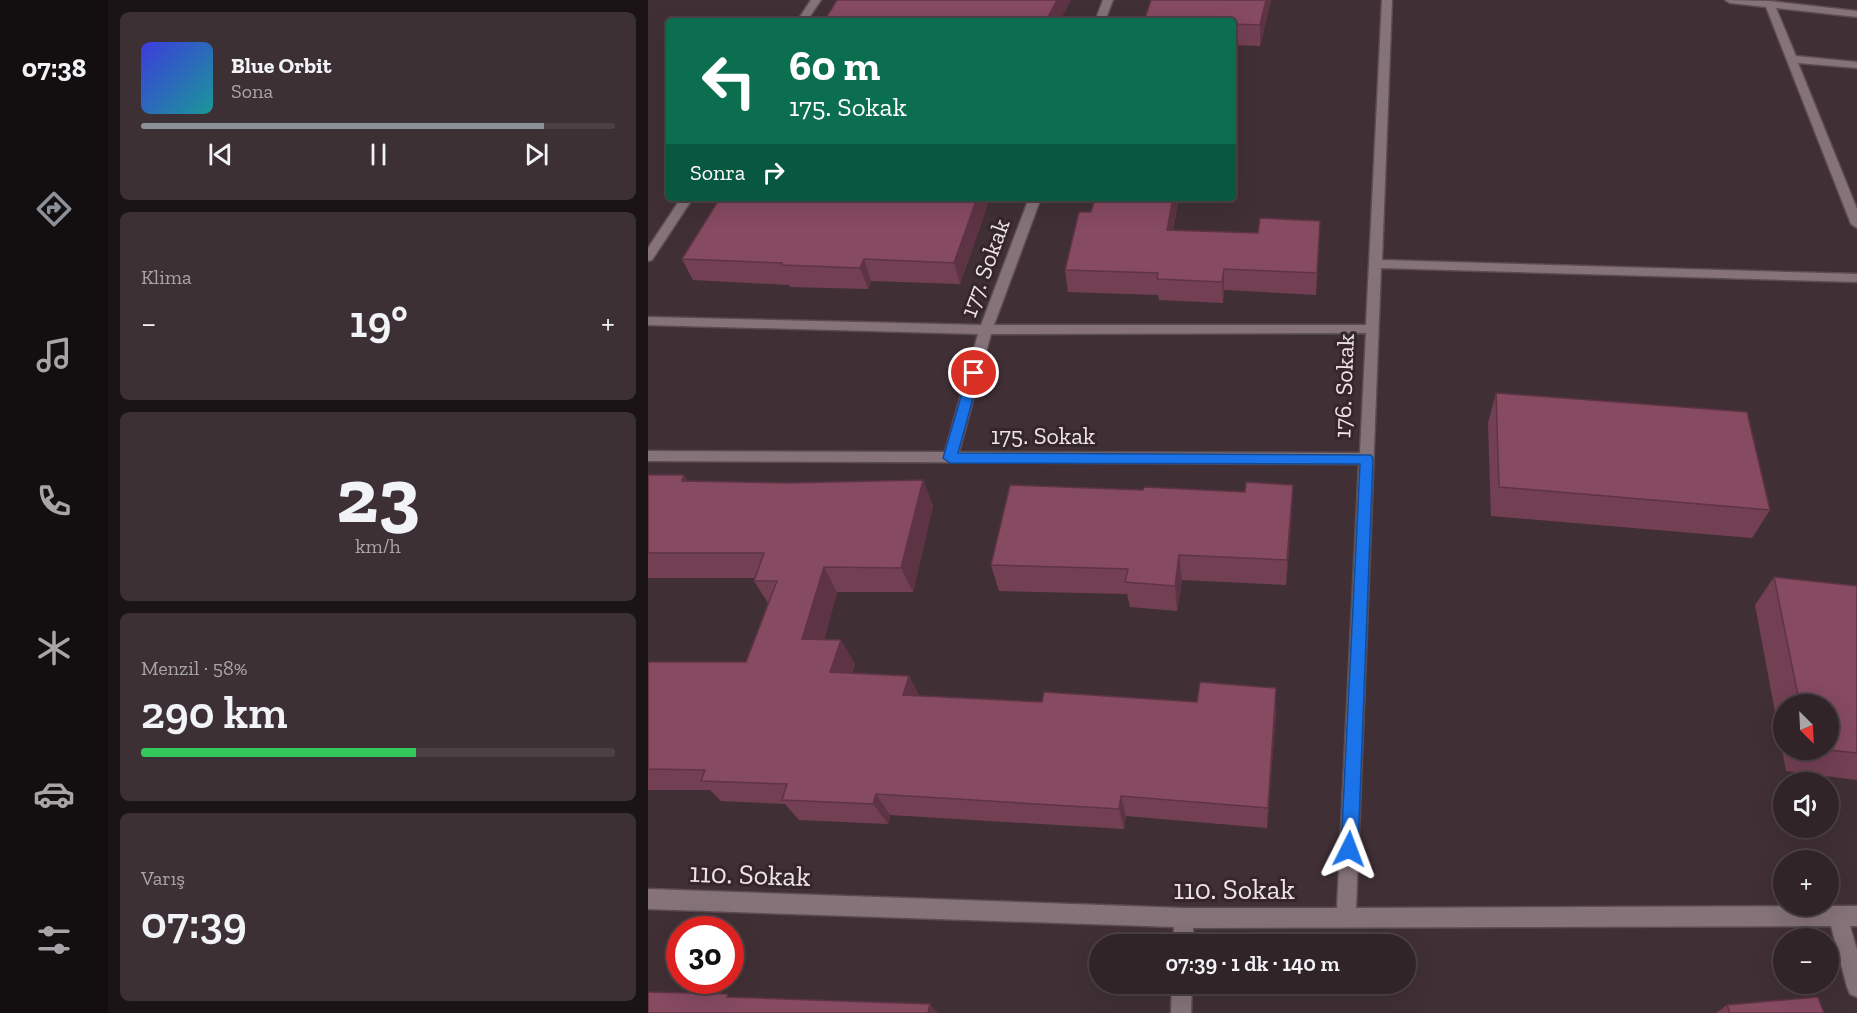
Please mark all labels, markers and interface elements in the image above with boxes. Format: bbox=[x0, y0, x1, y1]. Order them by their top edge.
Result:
text: 60 m bbox=[789, 40, 880, 91]
icon: left bbox=[690, 42, 768, 120]
text: 07:38 bbox=[22, 52, 86, 84]
text: Blue Orbit bbox=[231, 52, 331, 79]
text: Sona bbox=[231, 79, 273, 103]
text: 175. Sokak bbox=[789, 91, 907, 123]
icon: previous bbox=[204, 138, 237, 171]
icon: pause bbox=[362, 138, 395, 171]
icon: next bbox=[520, 138, 553, 171]
icon: right bbox=[757, 156, 790, 189]
text: Sonra bbox=[690, 159, 745, 186]
icon: directions bbox=[33, 188, 75, 230]
street label: 177. Sokak bbox=[953, 214, 1016, 321]
text: Klima bbox=[141, 265, 192, 289]
text: 19° bbox=[350, 295, 408, 349]
text: − bbox=[141, 303, 156, 342]
text: + bbox=[601, 303, 615, 342]
street label: 176. Sokak bbox=[1327, 333, 1360, 439]
icon: music bbox=[33, 334, 75, 376]
pin bbox=[948, 347, 999, 398]
icon: arrive bbox=[957, 356, 990, 389]
street label: 175. Sokak bbox=[991, 421, 1096, 450]
text: 23 bbox=[336, 448, 420, 542]
icon: phone bbox=[33, 480, 75, 522]
text: km/h bbox=[355, 534, 401, 558]
icon: climate bbox=[33, 627, 75, 669]
text: Menzil · 58% bbox=[141, 656, 247, 680]
text: 290 km bbox=[141, 686, 287, 740]
north arrow bbox=[1773, 694, 1839, 760]
map controls bbox=[1773, 694, 1839, 994]
button: sound bbox=[1773, 772, 1839, 838]
icon: car bbox=[33, 773, 75, 815]
position arrow bbox=[1317, 817, 1381, 881]
button: + bbox=[1773, 850, 1839, 916]
street label: 110. Sokak bbox=[689, 856, 812, 893]
text: Varış bbox=[141, 866, 185, 890]
street label: 110. Sokak bbox=[1173, 873, 1295, 906]
text: 07:39 bbox=[141, 896, 247, 950]
speed limit sign: 30 bbox=[666, 916, 744, 994]
icon: filters bbox=[33, 919, 75, 961]
button: − bbox=[1773, 928, 1839, 994]
text: 07:39 · 1 dk · 140 m bbox=[1165, 950, 1340, 977]

